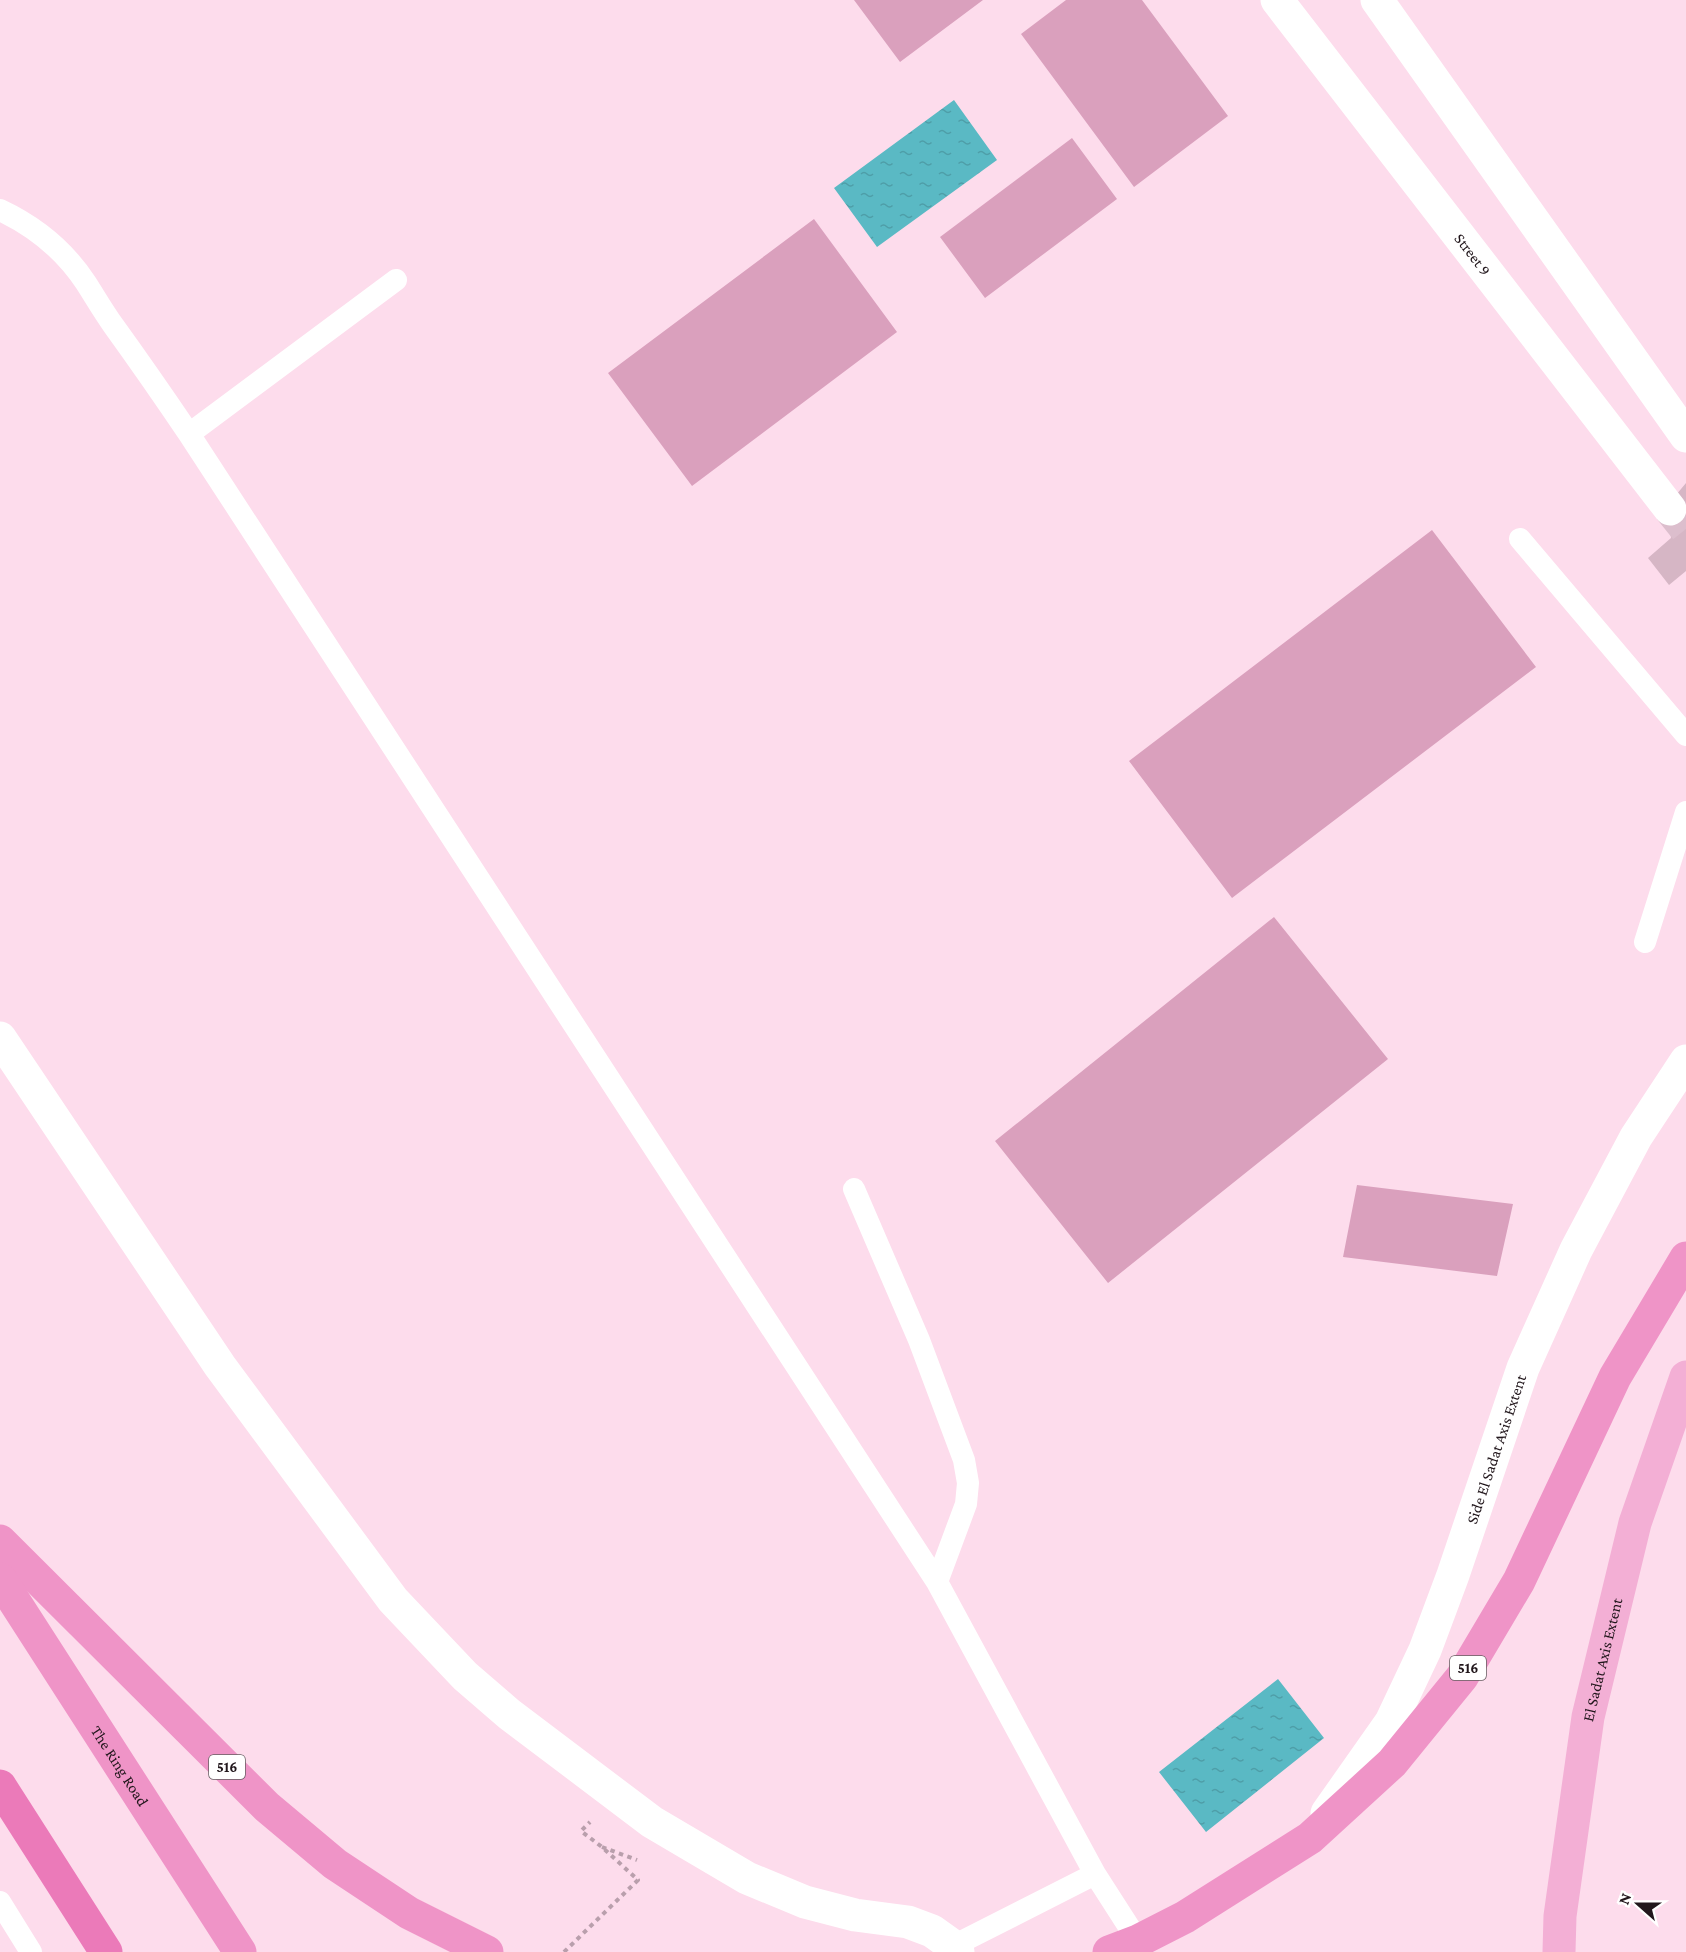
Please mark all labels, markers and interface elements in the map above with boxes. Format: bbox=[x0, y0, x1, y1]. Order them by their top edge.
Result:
street label: Street 9 bbox=[1452, 230, 1495, 279]
street label: Side El Sadat Axis Extent bbox=[1462, 1371, 1529, 1526]
street label: El Sadat Axis Extent bbox=[1579, 1596, 1625, 1723]
road number: 516 bbox=[1450, 1656, 1486, 1680]
street label: The Ring Road bbox=[88, 1722, 153, 1810]
road number: 516 bbox=[209, 1755, 245, 1779]
north arrow bbox=[1608, 1874, 1668, 1934]
text: N bbox=[1615, 1891, 1634, 1907]

